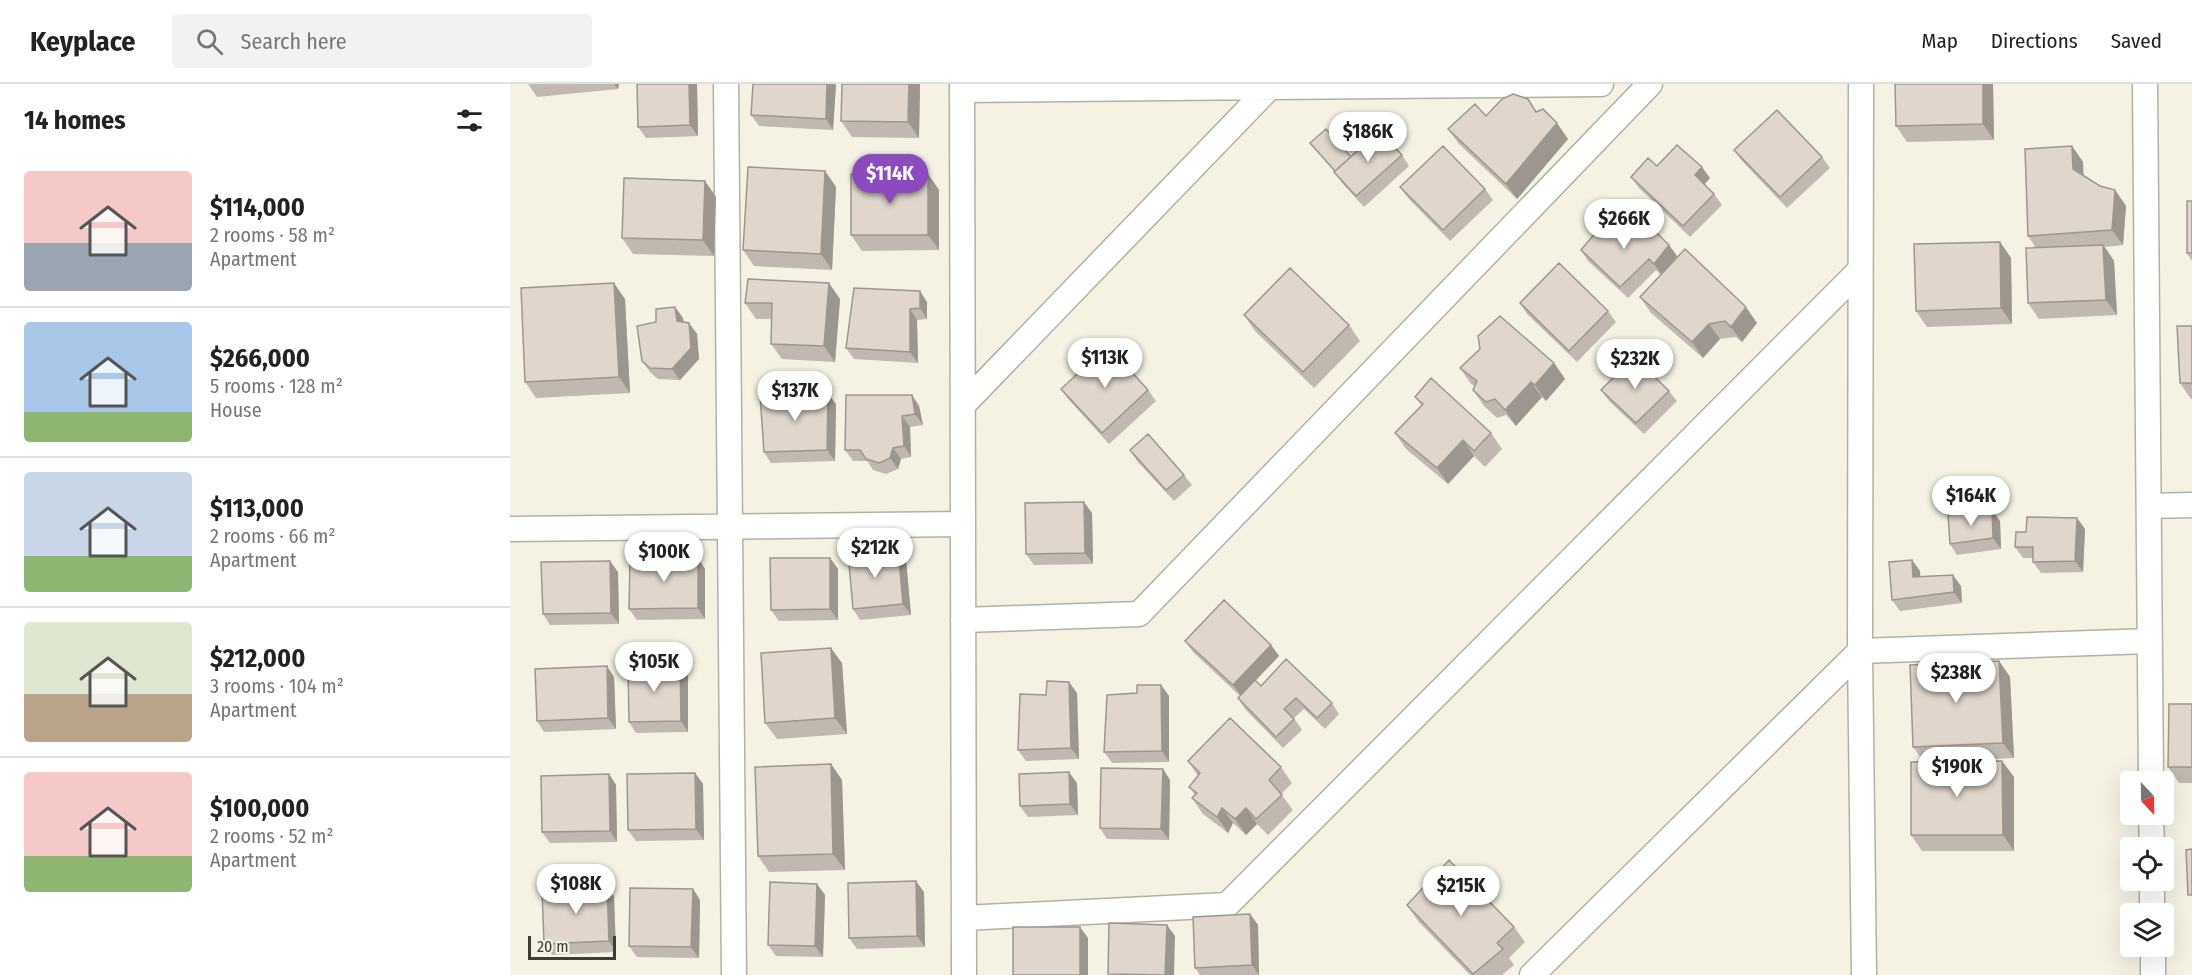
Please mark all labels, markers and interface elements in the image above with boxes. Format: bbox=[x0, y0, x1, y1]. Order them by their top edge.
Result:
search box bbox=[172, 14, 592, 68]
text: Keyplace bbox=[30, 25, 136, 58]
icon: search bbox=[193, 25, 226, 58]
text: Search here bbox=[241, 28, 347, 55]
text: Map bbox=[1921, 28, 1958, 54]
text: Directions bbox=[1991, 28, 2078, 54]
text: Saved bbox=[2111, 28, 2162, 54]
icon: filters bbox=[453, 104, 486, 137]
text: 14 homes bbox=[24, 105, 126, 136]
pin: $186K bbox=[1326, 112, 1410, 163]
text: $186K bbox=[1343, 119, 1393, 143]
pin: $114K bbox=[848, 154, 932, 205]
text: $114K bbox=[866, 161, 914, 185]
text: $114,000 bbox=[210, 192, 305, 223]
icon: home bbox=[72, 195, 144, 267]
pin: $266K bbox=[1582, 199, 1666, 250]
text: $266K bbox=[1598, 206, 1650, 230]
text: 2 rooms · 58 m² bbox=[210, 223, 335, 247]
text: Apartment bbox=[210, 247, 297, 271]
pin: $113K bbox=[1063, 338, 1147, 389]
pin: $232K bbox=[1593, 339, 1677, 390]
text: $266,000 bbox=[210, 343, 310, 374]
text: $113K bbox=[1082, 345, 1128, 369]
icon: home bbox=[72, 346, 144, 418]
text: $232K bbox=[1610, 346, 1660, 370]
pin: $137K bbox=[753, 371, 837, 422]
text: 5 rooms · 128 m² bbox=[210, 374, 343, 398]
text: $137K bbox=[771, 378, 819, 402]
text: House bbox=[210, 398, 262, 422]
pin: $164K bbox=[1929, 476, 2013, 527]
text: $164K bbox=[1946, 483, 1996, 507]
text: $113,000 bbox=[210, 493, 304, 524]
icon: home bbox=[72, 496, 144, 568]
text: 2 rooms · 66 m² bbox=[210, 524, 336, 548]
pin: $212K bbox=[833, 528, 917, 579]
pin: $100K bbox=[622, 532, 706, 583]
text: $212K bbox=[851, 535, 899, 559]
text: $100K bbox=[638, 539, 690, 563]
text: Apartment bbox=[210, 548, 297, 572]
pin: $105K bbox=[612, 642, 696, 693]
text: $212,000 bbox=[210, 643, 305, 674]
icon: home bbox=[72, 646, 144, 718]
text: $105K bbox=[629, 649, 679, 673]
pin: $238K bbox=[1914, 653, 1998, 704]
text: $238K bbox=[1931, 660, 1981, 684]
text: 3 rooms · 104 m² bbox=[210, 674, 344, 698]
text: Apartment bbox=[210, 698, 297, 722]
pin: $190K bbox=[1915, 747, 1999, 798]
text: $190K bbox=[1932, 754, 1982, 778]
north arrow bbox=[2120, 771, 2174, 825]
map controls bbox=[2120, 771, 2174, 957]
text: $100,000 bbox=[210, 793, 310, 824]
icon: home bbox=[72, 796, 144, 868]
text: 2 rooms · 52 m² bbox=[210, 824, 334, 848]
button: locate bbox=[2120, 837, 2174, 891]
text: Apartment bbox=[210, 848, 297, 872]
pin: $108K bbox=[534, 864, 618, 915]
pin: $215K bbox=[1419, 866, 1503, 917]
text: $108K bbox=[551, 871, 601, 895]
text: $215K bbox=[1437, 873, 1485, 897]
button: layers bbox=[2120, 903, 2174, 957]
scale bar bbox=[528, 933, 616, 960]
text: 20 m bbox=[537, 937, 568, 956]

